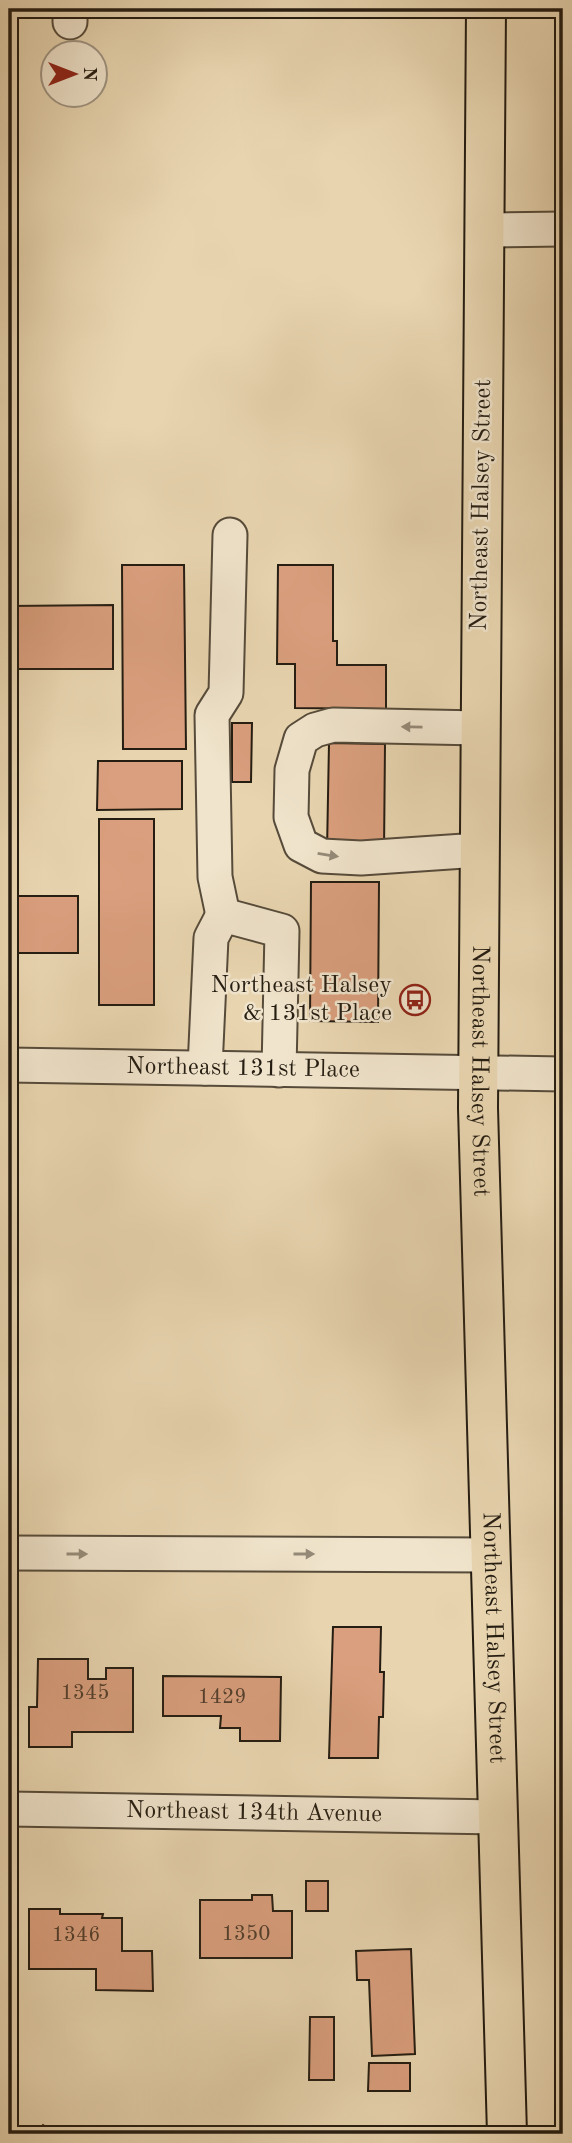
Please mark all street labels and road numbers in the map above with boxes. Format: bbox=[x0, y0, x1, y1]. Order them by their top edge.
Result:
street label: Northeast Halsey Street bbox=[468, 379, 496, 631]
street label: Northeast Halsey Street bbox=[466, 945, 493, 1197]
street label: Northeast 131st Place bbox=[126, 1055, 360, 1083]
street label: Northeast Halsey Street bbox=[477, 1511, 509, 1764]
street label: Northeast 134th Avenue bbox=[126, 1799, 382, 1827]

